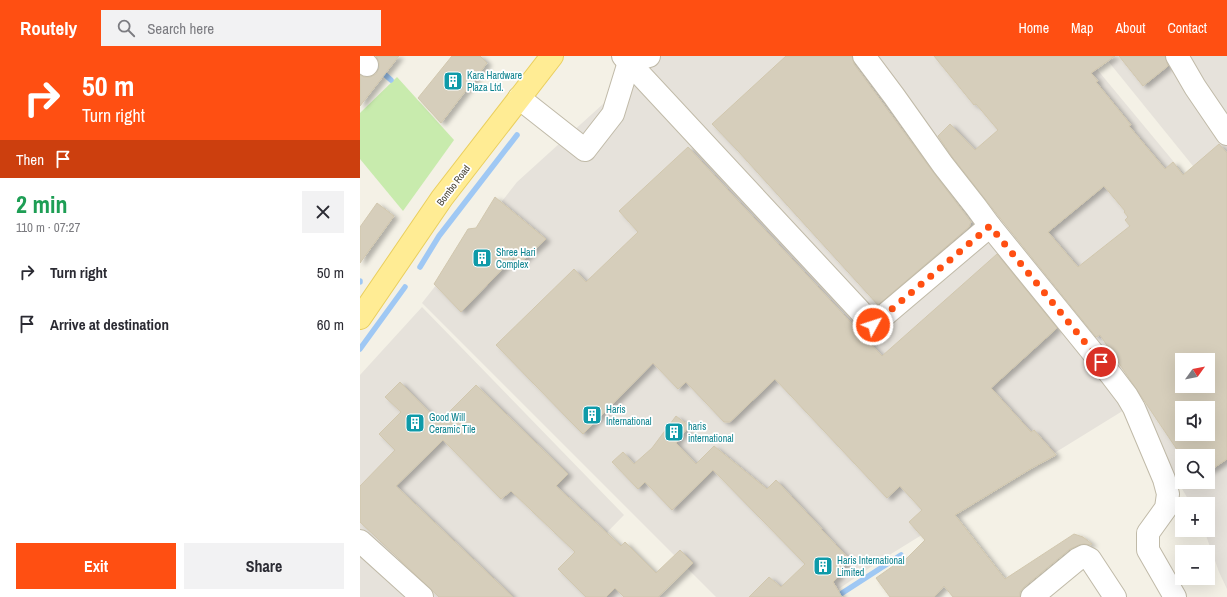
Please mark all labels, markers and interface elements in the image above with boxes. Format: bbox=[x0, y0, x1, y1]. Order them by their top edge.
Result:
search box bbox=[101, 10, 381, 46]
text: Routely bbox=[20, 15, 77, 41]
icon: search bbox=[115, 17, 137, 39]
text: Search here bbox=[147, 18, 214, 39]
text: Home bbox=[1018, 19, 1049, 37]
text: Map bbox=[1071, 19, 1093, 37]
text: About bbox=[1115, 19, 1145, 37]
text: Contact bbox=[1167, 19, 1207, 37]
text: 50 m bbox=[82, 67, 134, 105]
place label: Kara Hardware Plaza Ltd. bbox=[467, 69, 523, 94]
building icon: Kara Hardware Plaza Ltd. bbox=[442, 70, 464, 92]
icon: right bbox=[16, 72, 68, 124]
text: Turn right bbox=[82, 103, 145, 128]
icon: arrive bbox=[52, 148, 74, 170]
text: Then bbox=[16, 149, 44, 170]
street label: Bombo Road bbox=[434, 162, 473, 208]
text: 2 min bbox=[16, 188, 67, 220]
button: close bbox=[302, 191, 344, 233]
text: 110 m · 07:27 bbox=[16, 219, 80, 236]
place label: Shree Hari Complex bbox=[496, 246, 536, 271]
building icon: Shree Hari Complex bbox=[471, 247, 493, 269]
icon: right bbox=[16, 261, 38, 283]
text: Turn right bbox=[50, 262, 107, 283]
text: 50 m bbox=[317, 262, 344, 283]
position arrow bbox=[852, 304, 894, 346]
icon: arrive bbox=[16, 313, 38, 335]
text: Arrive at destination bbox=[50, 314, 169, 335]
text: 60 m bbox=[317, 314, 344, 335]
pin bbox=[1084, 345, 1118, 379]
icon: arrive bbox=[1090, 351, 1112, 373]
north arrow bbox=[1175, 353, 1215, 393]
map controls bbox=[1175, 353, 1215, 585]
button: sound bbox=[1175, 401, 1215, 441]
place label: Haris International bbox=[606, 403, 652, 428]
building icon: Haris International bbox=[581, 404, 603, 426]
place label: Good Will Ceramic Tile bbox=[429, 411, 476, 436]
building icon: Good Will Ceramic Tile bbox=[404, 412, 426, 434]
place label: haris international bbox=[688, 420, 734, 445]
building icon: haris international bbox=[663, 421, 685, 443]
button: search bbox=[1175, 449, 1215, 489]
button: + bbox=[1175, 497, 1215, 537]
button: Exit bbox=[16, 543, 176, 589]
button: Share bbox=[184, 543, 344, 589]
button: − bbox=[1175, 545, 1215, 585]
place label: Haris International Limited bbox=[837, 554, 905, 579]
building icon: Haris International Limited bbox=[812, 555, 834, 577]

